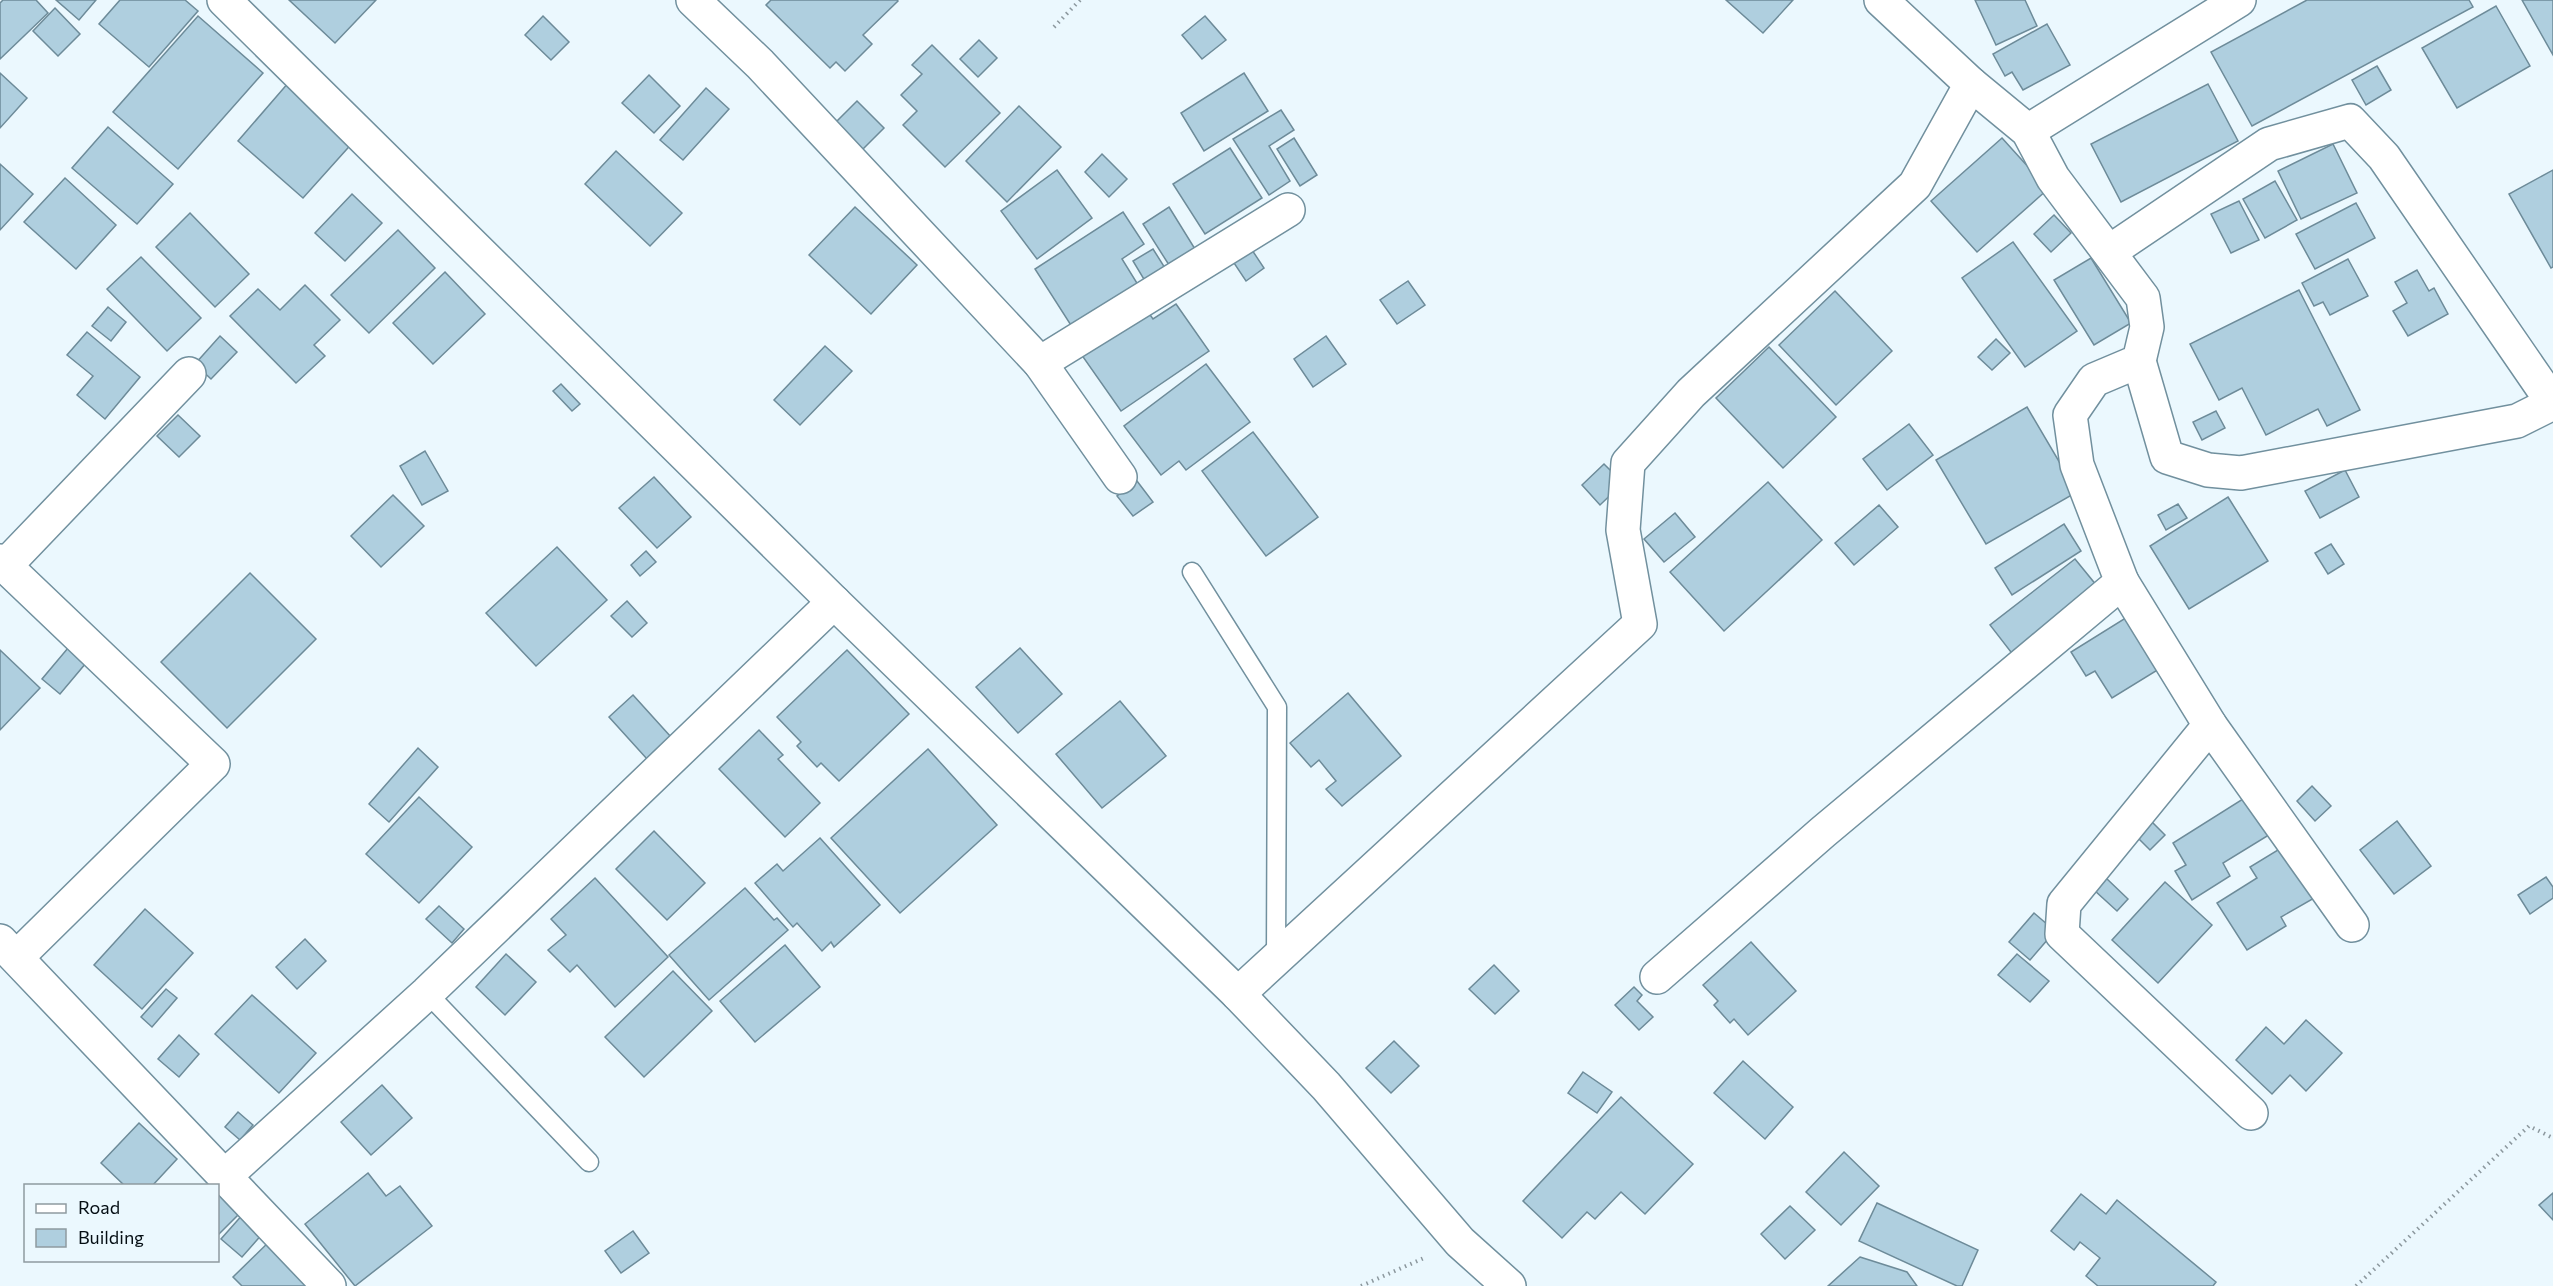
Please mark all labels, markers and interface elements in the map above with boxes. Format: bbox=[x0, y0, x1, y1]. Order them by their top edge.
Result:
legend bbox=[24, 1184, 219, 1262]
text: Road bbox=[78, 1196, 120, 1218]
text: Building bbox=[78, 1226, 144, 1248]

